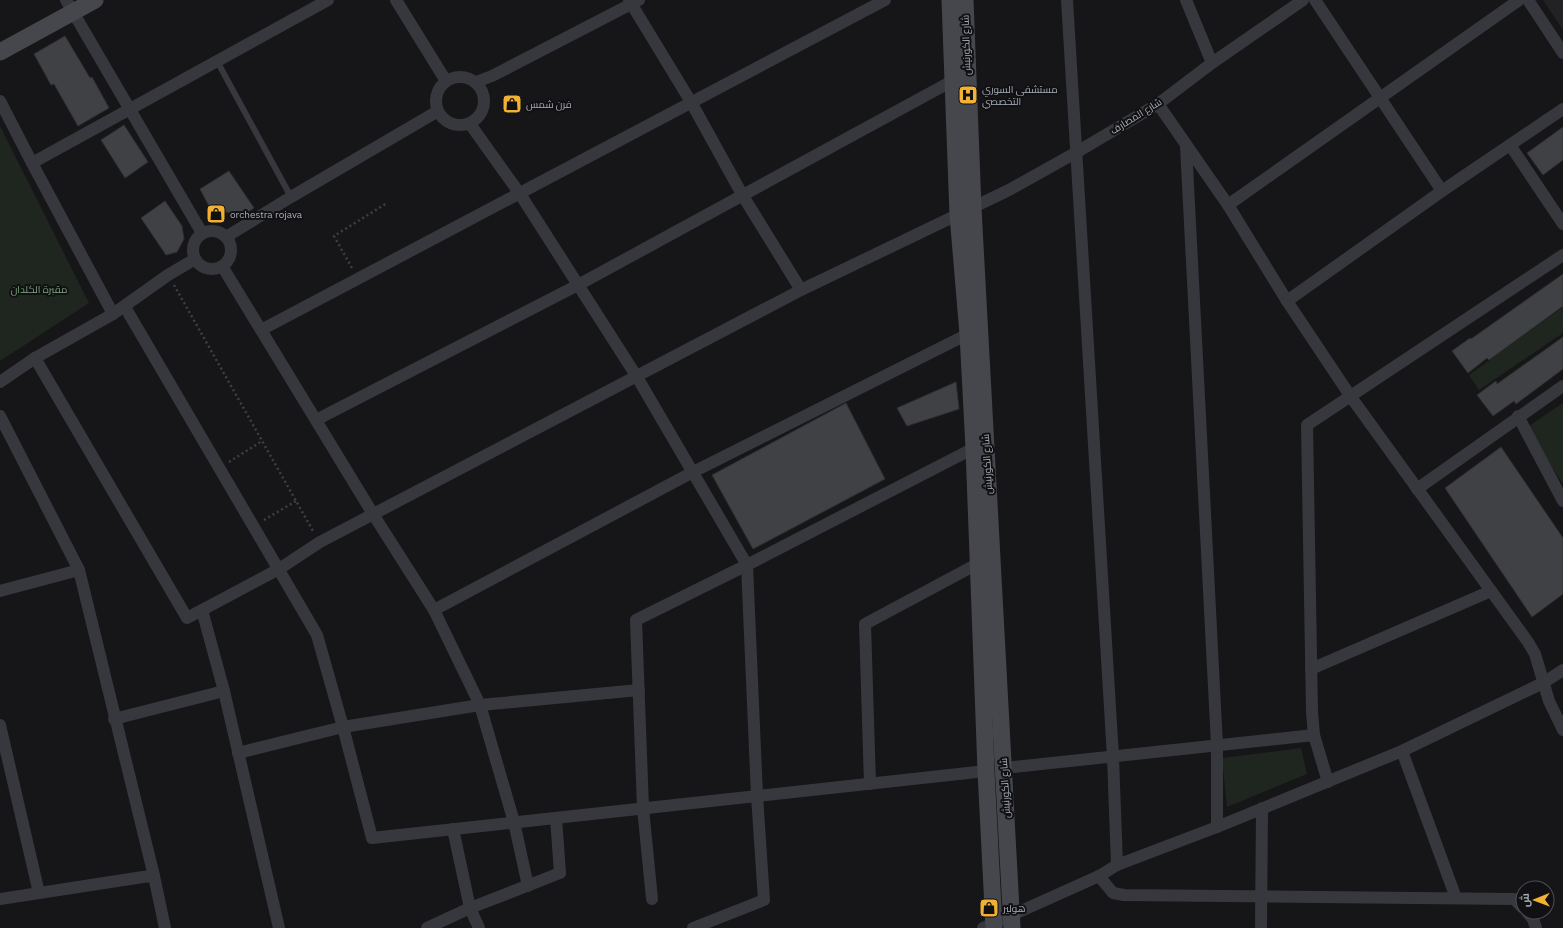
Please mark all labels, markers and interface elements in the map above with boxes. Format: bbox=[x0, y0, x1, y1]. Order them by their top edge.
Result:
street label: شارع الكورنيش bbox=[958, 15, 974, 75]
place label: مستشفى السوري التخصصي bbox=[982, 83, 1058, 109]
hospital icon: مستشفى السوري التخصصي bbox=[957, 84, 979, 106]
shop icon: فرن شمس bbox=[501, 93, 523, 115]
street label: شارع المصارف bbox=[1108, 95, 1164, 137]
place label: فرن شمس bbox=[526, 98, 572, 111]
shop icon: orchestra rojava bbox=[205, 203, 227, 225]
place label: orchestra rojava bbox=[230, 208, 303, 221]
park label: مقبرة الكلدان bbox=[11, 283, 67, 296]
street label: شارع الكورنيش bbox=[979, 434, 995, 494]
street label: شارع الكورنيش bbox=[997, 758, 1013, 818]
north arrow bbox=[1515, 880, 1555, 920]
text: ش bbox=[1518, 893, 1532, 907]
shop icon: هولير bbox=[978, 897, 1000, 919]
place label: هولير bbox=[1002, 902, 1025, 915]

